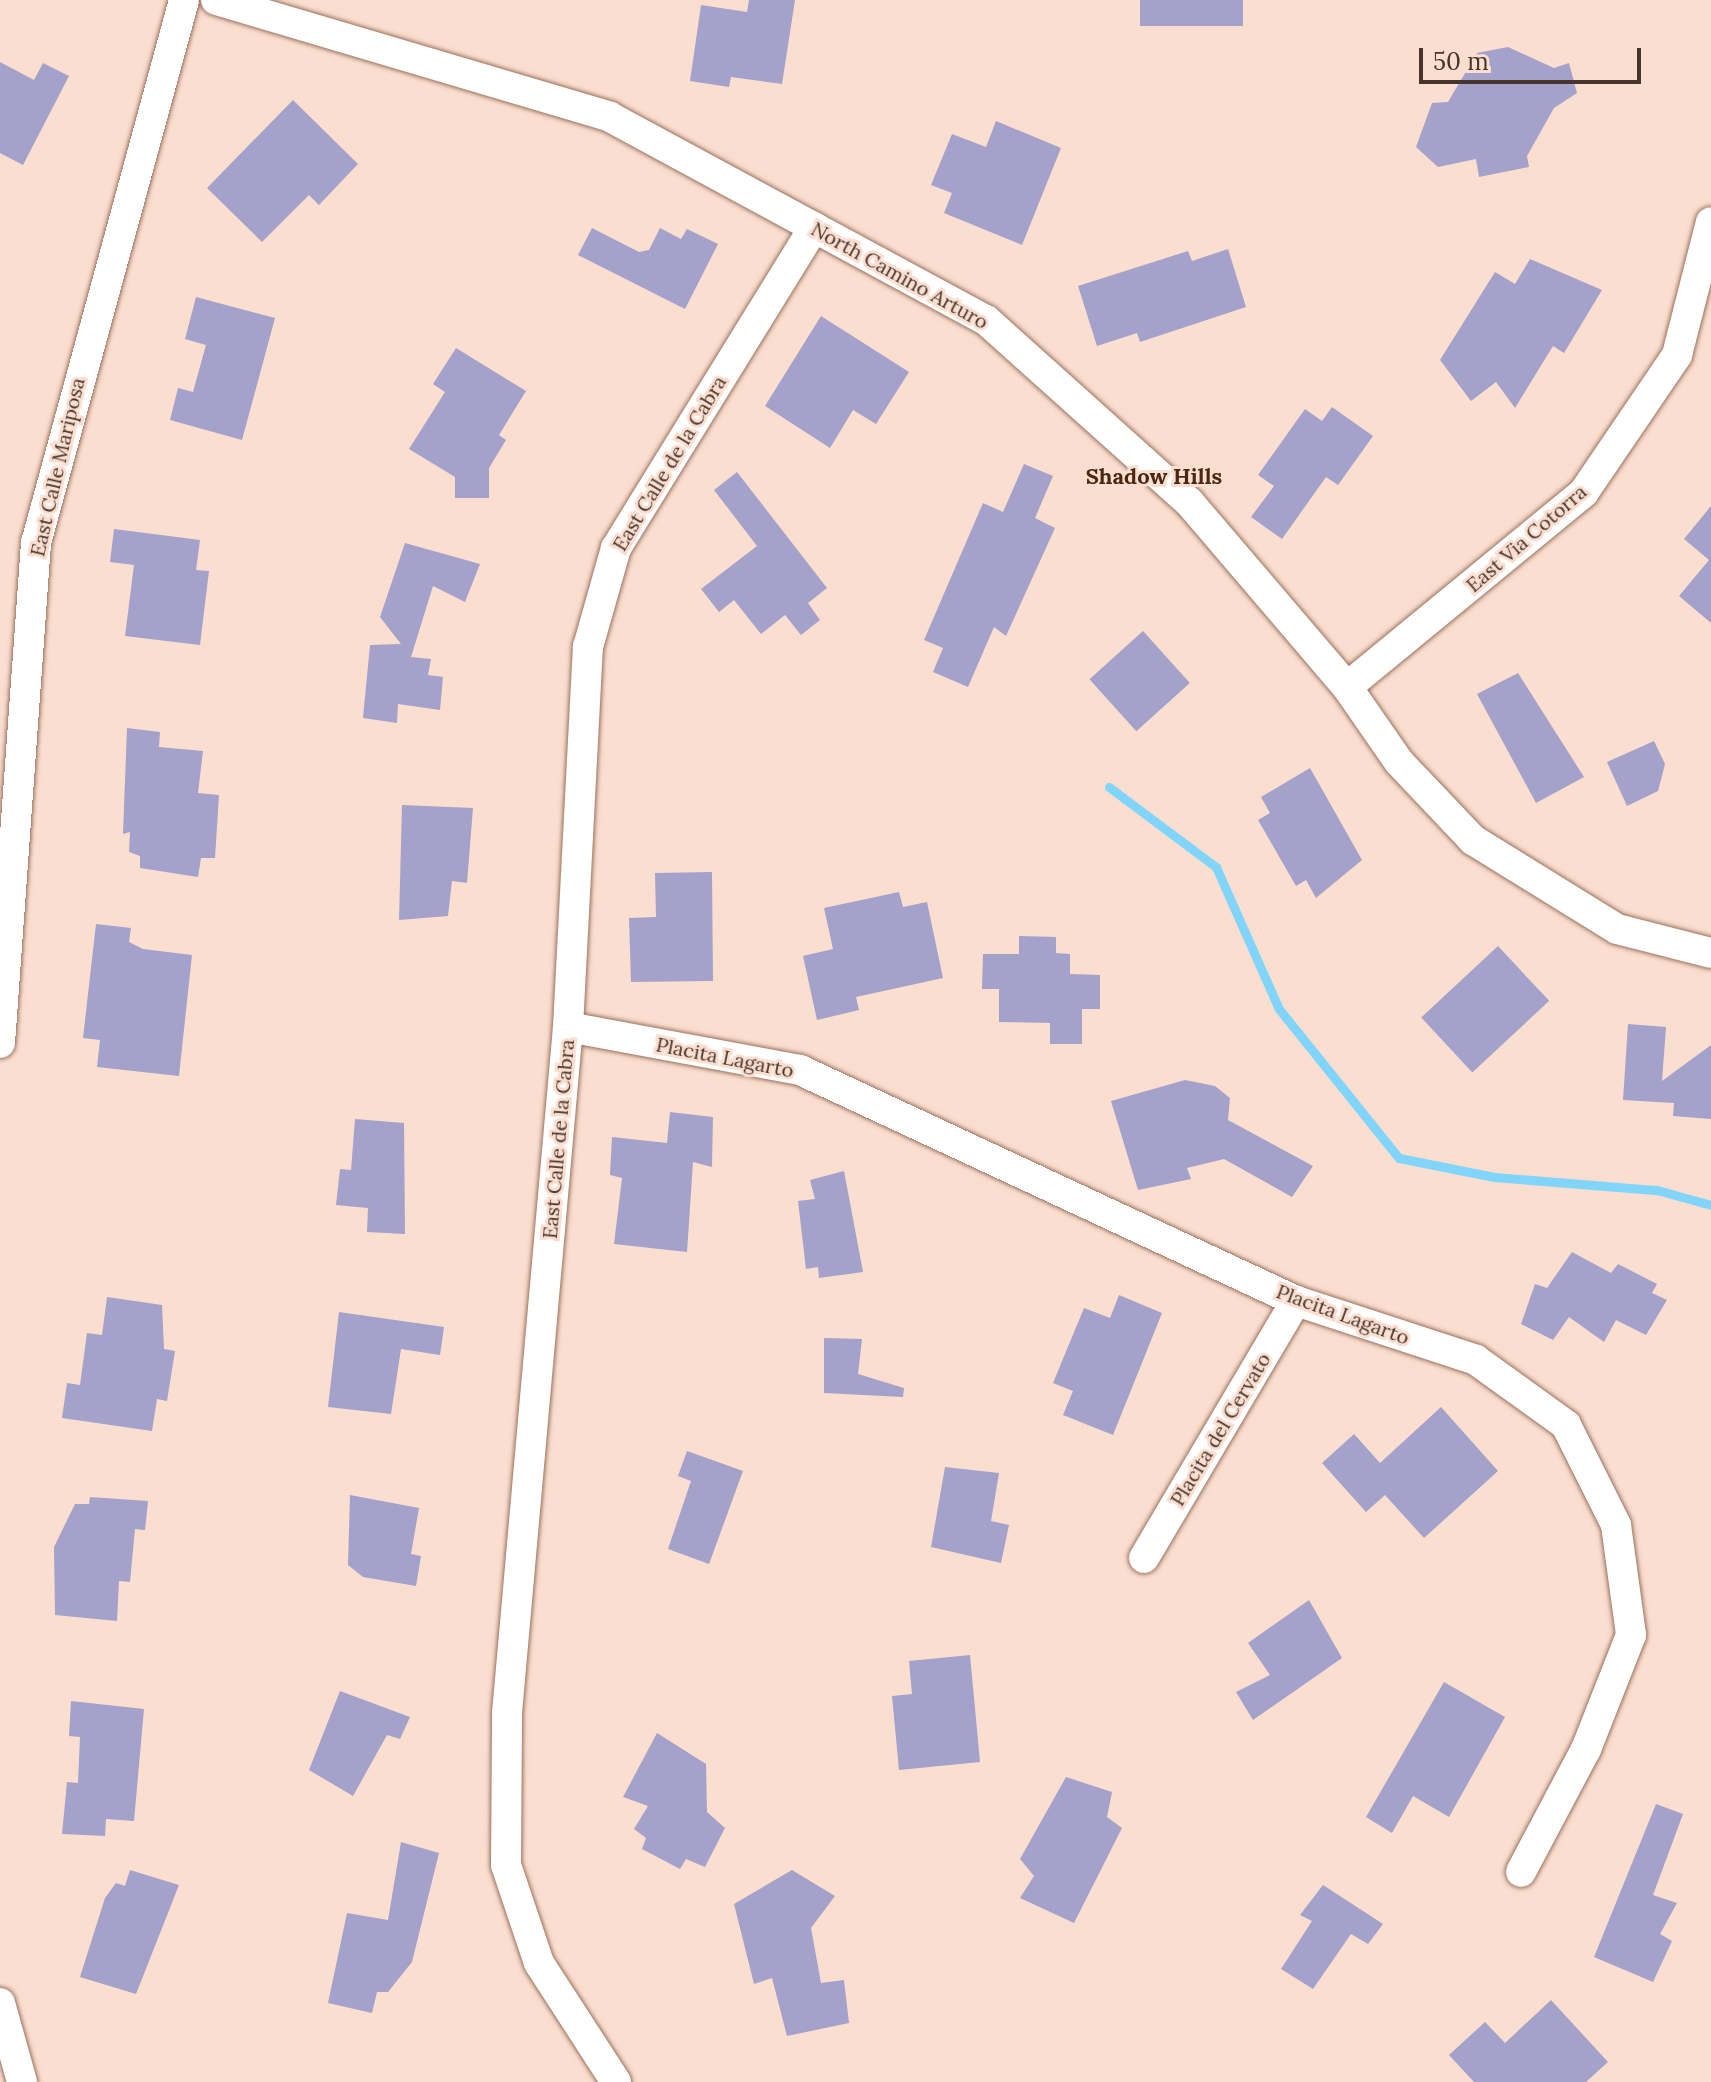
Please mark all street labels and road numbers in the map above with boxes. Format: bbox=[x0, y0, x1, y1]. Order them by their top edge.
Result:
street label: North Camino Arturo bbox=[807, 216, 993, 334]
street label: East Calle de la Cabra bbox=[607, 371, 731, 555]
street label: East Calle Mariposa bbox=[25, 375, 89, 559]
street label: East Via Cotorra bbox=[1461, 479, 1591, 597]
street label: Placita Lagarto bbox=[654, 1032, 796, 1082]
street label: East Calle de la Cabra bbox=[537, 1038, 579, 1240]
street label: Placita Lagarto bbox=[1273, 1279, 1413, 1349]
street label: Placita del Cervato bbox=[1165, 1348, 1275, 1510]

